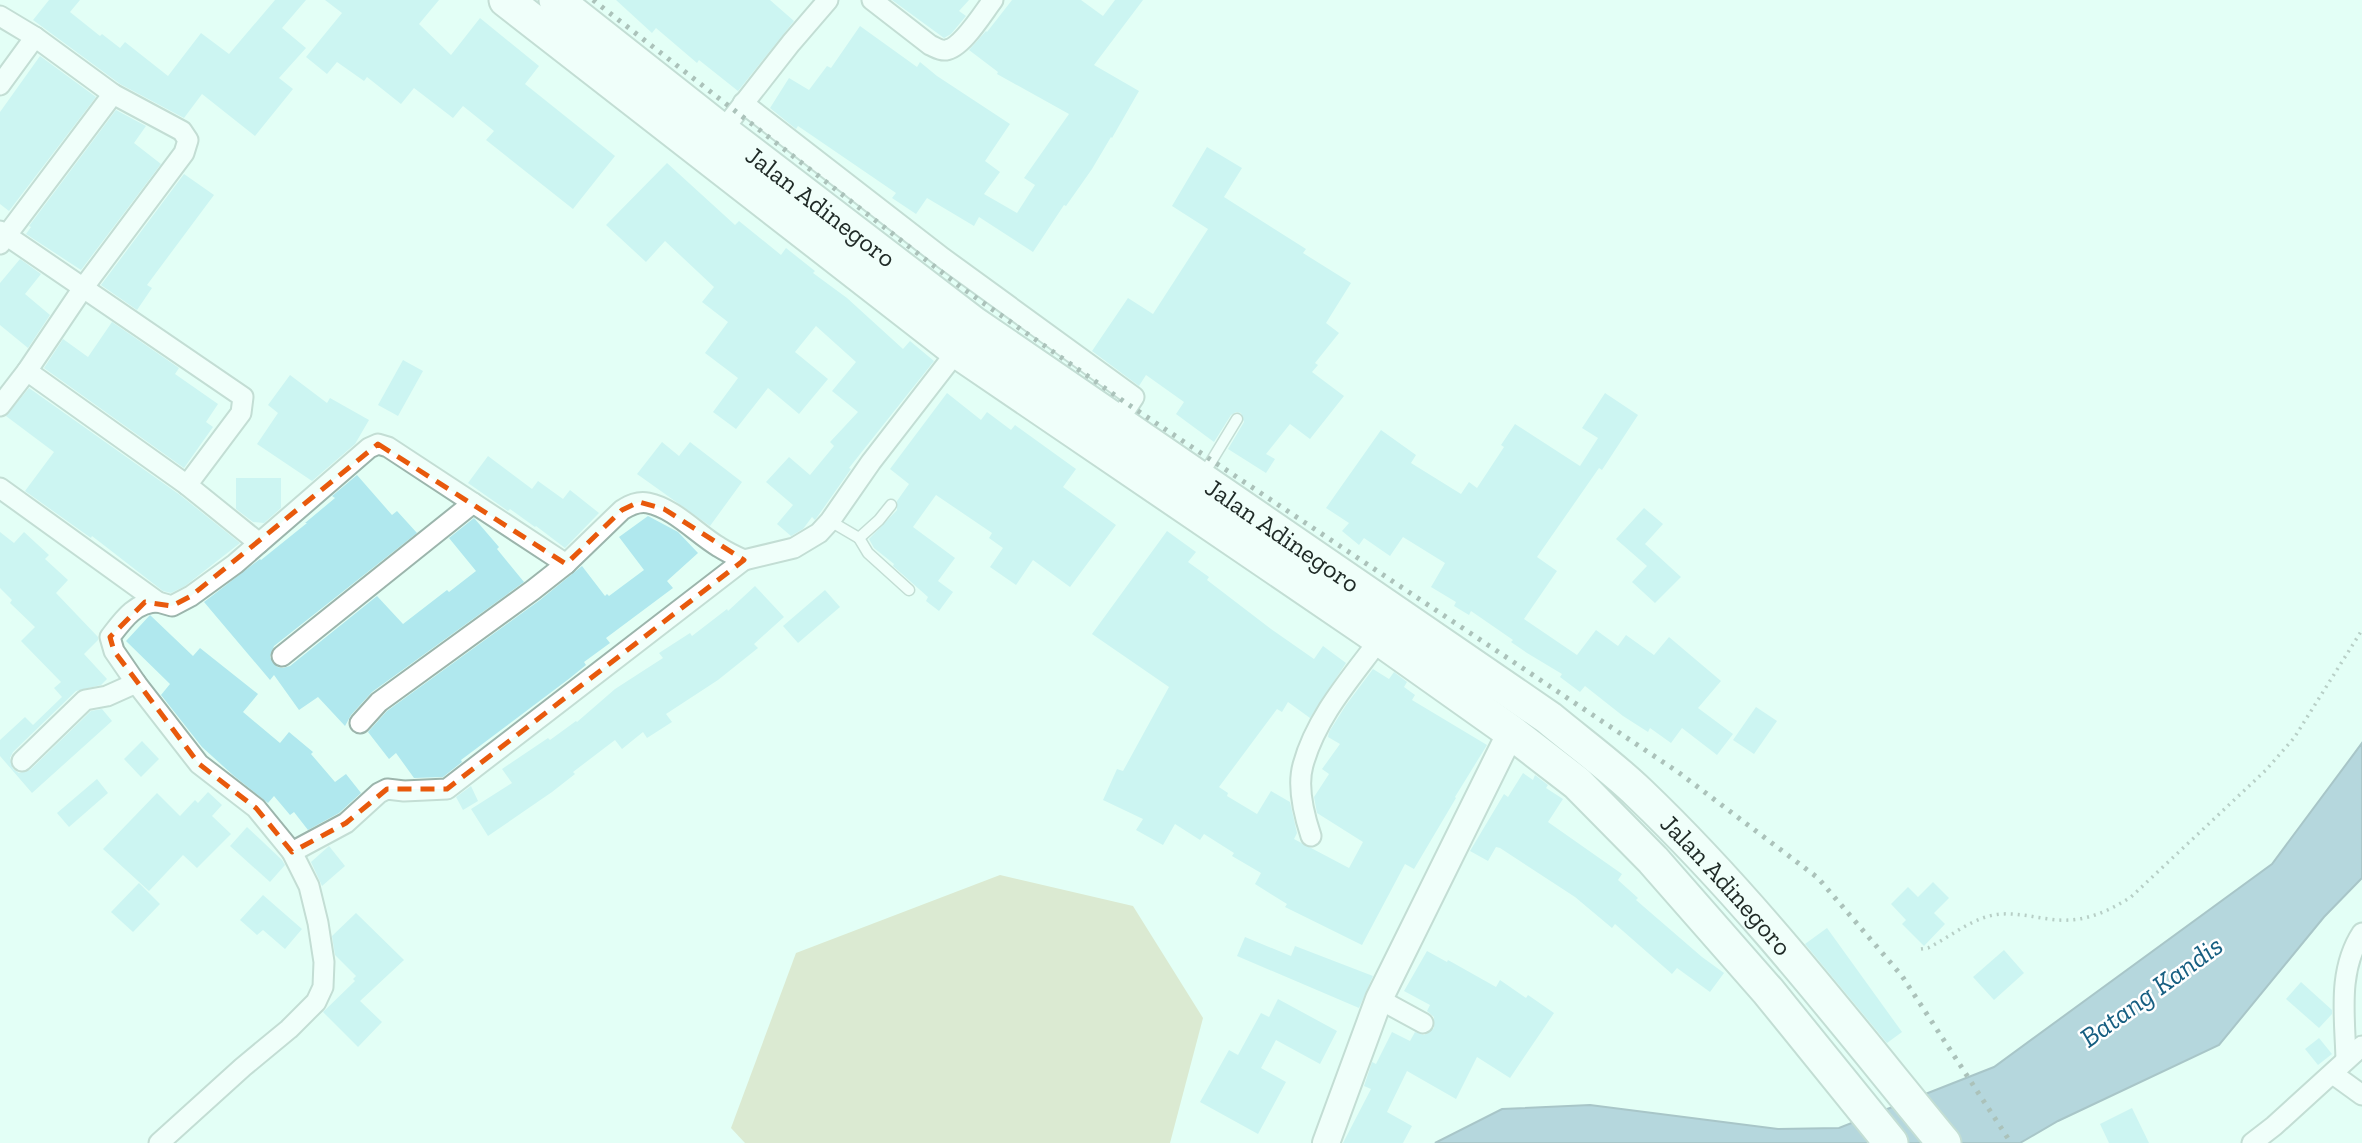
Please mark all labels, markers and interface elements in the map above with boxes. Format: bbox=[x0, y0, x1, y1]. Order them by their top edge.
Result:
street label: Jalan Adinegoro bbox=[740, 139, 902, 274]
street label: Jalan Adinegoro bbox=[1199, 471, 1366, 600]
street label: Jalan Adinegoro bbox=[1654, 807, 1799, 962]
water label: Batang Kandis bbox=[2073, 929, 2229, 1054]

